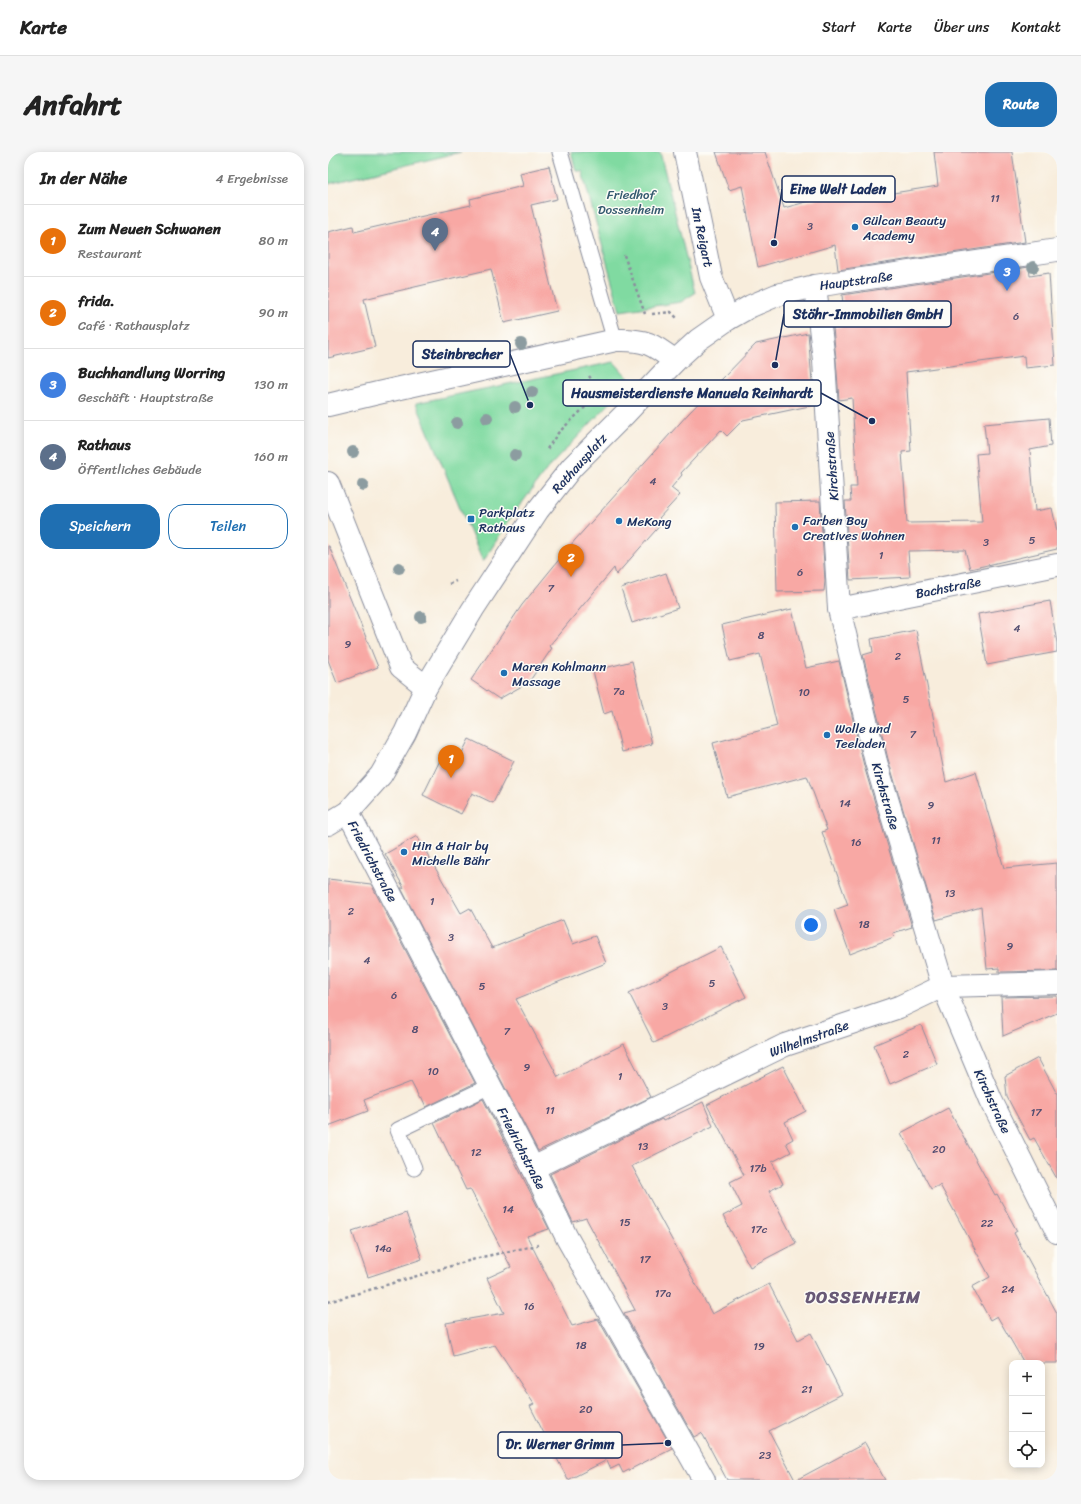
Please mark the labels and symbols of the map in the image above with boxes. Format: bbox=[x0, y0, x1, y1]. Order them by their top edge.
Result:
callout: Eine Welt Laden bbox=[782, 176, 895, 202]
text: Eine Welt Laden bbox=[790, 177, 887, 202]
park label: Friedhof Dossenheim bbox=[598, 183, 664, 221]
house number: 11 bbox=[990, 189, 1000, 208]
street label: Im Reigart bbox=[685, 204, 720, 270]
place label: Gülcan Beauty Academy bbox=[862, 209, 946, 247]
house number: 3 bbox=[807, 217, 813, 236]
pin: 4 bbox=[422, 218, 448, 251]
marker: Gülcan Beauty Academy bbox=[850, 222, 860, 232]
pin: 3 bbox=[994, 258, 1020, 291]
street label: Hauptstraße bbox=[818, 264, 895, 297]
callout: Stöhr-Immobilien GmbH bbox=[784, 301, 951, 327]
text: Stöhr-Immobilien GmbH bbox=[792, 302, 944, 327]
house number: 6 bbox=[1013, 307, 1019, 326]
callout: Steinbrecher bbox=[413, 341, 510, 367]
text: Steinbrecher bbox=[421, 342, 504, 367]
callout: Hausmeisterdienste Manuela Reinhardt bbox=[563, 380, 821, 406]
text: Hausmeisterdienste Manuela Reinhardt bbox=[570, 381, 814, 406]
street label: Rathausplatz bbox=[546, 427, 613, 499]
street label: Kirchstraße bbox=[818, 430, 845, 501]
house number: 4 bbox=[650, 472, 657, 491]
place label: Parkplatz Rathaus bbox=[479, 501, 535, 539]
place label: Farben Boy Creatives Wohnen bbox=[803, 509, 905, 547]
place label: MeKong bbox=[627, 510, 672, 533]
marker: Parkplatz Rathaus bbox=[466, 514, 476, 524]
marker: MeKong bbox=[614, 516, 624, 526]
marker: Farben Boy Creatives Wohnen bbox=[790, 522, 800, 532]
house number: 5 bbox=[1029, 531, 1036, 550]
house number: 3 bbox=[983, 533, 989, 552]
pin: 2 bbox=[558, 544, 584, 577]
house number: 1 bbox=[879, 546, 884, 565]
house number: 6 bbox=[797, 563, 803, 582]
street label: Bachstraße bbox=[913, 570, 983, 605]
house number: 7 bbox=[548, 579, 555, 598]
house number: 4 bbox=[1014, 619, 1021, 638]
house number: 8 bbox=[758, 626, 765, 645]
house number: 9 bbox=[345, 635, 352, 654]
house number: 2 bbox=[895, 647, 902, 666]
place label: Maren Kohlmann Massage bbox=[512, 655, 606, 693]
marker: Maren Kohlmann Massage bbox=[499, 668, 509, 678]
house number: 7a bbox=[613, 682, 625, 701]
house number: 10 bbox=[798, 683, 810, 702]
house number: 5 bbox=[903, 690, 910, 709]
place label: Wolle und Teeladen bbox=[835, 717, 891, 755]
house number: 7 bbox=[910, 725, 917, 744]
marker: Wolle und Teeladen bbox=[822, 730, 832, 740]
pin: 1 bbox=[438, 745, 464, 778]
street label: Kirchstraße bbox=[865, 760, 906, 833]
house number: 14 bbox=[839, 794, 851, 813]
house number: 9 bbox=[928, 796, 935, 815]
street label: Friedrichstraße bbox=[341, 816, 404, 907]
house number: 11 bbox=[931, 831, 941, 850]
house number: 16 bbox=[851, 833, 861, 852]
place label: Hin & Hair by Michelle Bähr bbox=[412, 834, 491, 872]
marker: Hin & Hair by Michelle Bähr bbox=[399, 847, 409, 857]
house number: 13 bbox=[945, 884, 955, 903]
house number: 1 bbox=[430, 892, 435, 911]
house number: 2 bbox=[348, 902, 355, 921]
your location bbox=[801, 915, 821, 935]
house number: 18 bbox=[858, 915, 870, 934]
house number: 3 bbox=[448, 928, 454, 947]
house number: 9 bbox=[1007, 937, 1014, 956]
house number: 4 bbox=[364, 951, 371, 970]
house number: 5 bbox=[709, 974, 716, 993]
house number: 5 bbox=[479, 977, 486, 996]
house number: 6 bbox=[391, 986, 397, 1005]
house number: 3 bbox=[662, 997, 668, 1016]
street label: Wilhelmstraße bbox=[766, 1013, 853, 1064]
house number: 8 bbox=[412, 1020, 419, 1039]
house number: 7 bbox=[504, 1022, 511, 1041]
house number: 2 bbox=[903, 1045, 910, 1064]
house number: 9 bbox=[524, 1058, 531, 1077]
house number: 10 bbox=[427, 1062, 439, 1081]
street label: Kirchstraße bbox=[967, 1065, 1018, 1138]
house number: 1 bbox=[618, 1067, 623, 1086]
house number: 11 bbox=[545, 1101, 555, 1120]
street label: Friedrichstraße bbox=[491, 1103, 552, 1194]
house number: 17 bbox=[1031, 1103, 1042, 1122]
house number: 13 bbox=[638, 1137, 648, 1156]
house number: 20 bbox=[932, 1140, 946, 1159]
house number: 12 bbox=[470, 1143, 482, 1162]
house number: 17b bbox=[749, 1159, 767, 1178]
house number: 14 bbox=[502, 1200, 514, 1219]
house number: 15 bbox=[619, 1213, 631, 1232]
house number: 22 bbox=[981, 1214, 994, 1233]
house number: 17c bbox=[751, 1220, 768, 1239]
house number: 14a bbox=[374, 1239, 392, 1258]
house number: 17 bbox=[640, 1250, 651, 1269]
house number: 24 bbox=[1001, 1280, 1015, 1299]
district label: DOSSENHEIM bbox=[805, 1282, 921, 1312]
house number: 17a bbox=[655, 1284, 672, 1303]
house number: 16 bbox=[524, 1297, 534, 1316]
house number: 18 bbox=[575, 1336, 587, 1355]
house number: 19 bbox=[753, 1337, 765, 1356]
house number: 21 bbox=[801, 1380, 813, 1399]
house number: 20 bbox=[579, 1400, 593, 1419]
callout: Dr. Werner Grimm bbox=[498, 1432, 622, 1458]
text: Dr. Werner Grimm bbox=[506, 1432, 615, 1457]
house number: 23 bbox=[759, 1446, 771, 1465]

